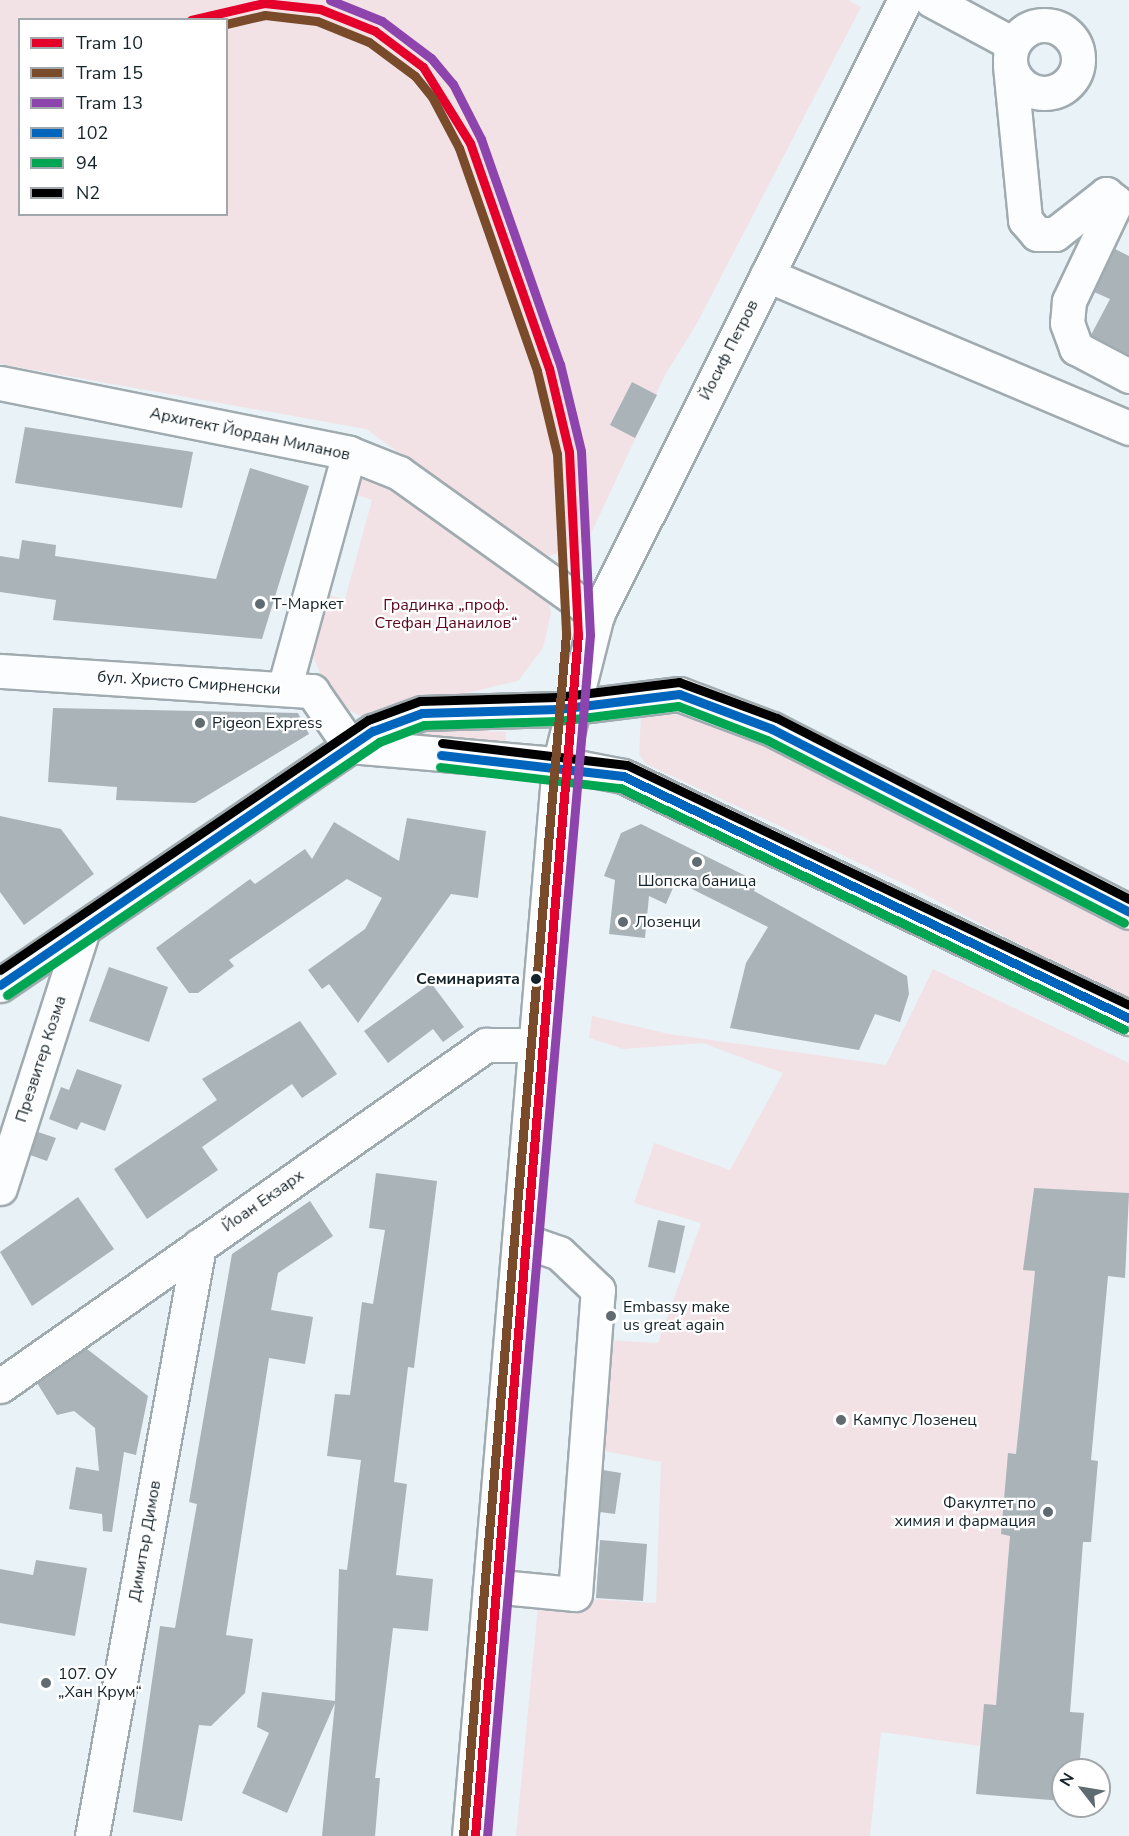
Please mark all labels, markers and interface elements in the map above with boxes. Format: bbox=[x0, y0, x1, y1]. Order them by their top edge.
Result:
legend bbox=[18, 18, 228, 216]
text: Tram 10 bbox=[76, 31, 143, 55]
text: Tram 15 bbox=[76, 61, 143, 85]
text: Tram 13 bbox=[76, 91, 143, 115]
text: 102 bbox=[76, 121, 108, 145]
text: 94 bbox=[76, 151, 98, 175]
text: N2 bbox=[76, 181, 100, 205]
street label: Йосиф Петров bbox=[696, 297, 762, 403]
street label: Архитект Йордан Миланов bbox=[148, 403, 352, 465]
place label: Т-Маркет bbox=[272, 594, 344, 614]
park label: Градинка „проф. Стефан Данаилов“ bbox=[374, 595, 518, 633]
marker: Т-Маркет bbox=[253, 597, 267, 611]
street label: бул. Христо Смирненски bbox=[97, 667, 281, 699]
place label: Pigeon Express bbox=[212, 713, 322, 733]
marker: Pigeon Express bbox=[193, 716, 207, 730]
marker: Шопска баница bbox=[690, 855, 704, 869]
place label: Шопска баница bbox=[638, 871, 756, 891]
place label: Лозенци bbox=[635, 912, 701, 932]
marker: Лозенци bbox=[616, 915, 630, 929]
marker: Семинарията bbox=[525, 968, 547, 990]
place label: Семинарията bbox=[416, 969, 520, 989]
street label: Презвитер Козма bbox=[11, 993, 71, 1125]
street label: Йоан Екзарх bbox=[218, 1166, 308, 1236]
place label: Embassy make us great again bbox=[623, 1297, 730, 1335]
marker: Embassy make us great again bbox=[604, 1309, 618, 1323]
place label: Кампус Лозенец bbox=[853, 1410, 977, 1430]
marker: Кампус Лозенец bbox=[834, 1413, 848, 1427]
street label: Димитър Димов bbox=[125, 1479, 165, 1603]
place label: Факултет по химия и фармация bbox=[894, 1493, 1036, 1531]
marker: Факултет по химия и фармация bbox=[1041, 1505, 1055, 1519]
place label: 107. ОУ „Хан Крум“ bbox=[58, 1664, 142, 1702]
marker: 107. ОУ „Хан Крум“ bbox=[39, 1676, 53, 1690]
north arrow bbox=[1051, 1758, 1111, 1818]
text: N bbox=[1055, 1769, 1080, 1791]

